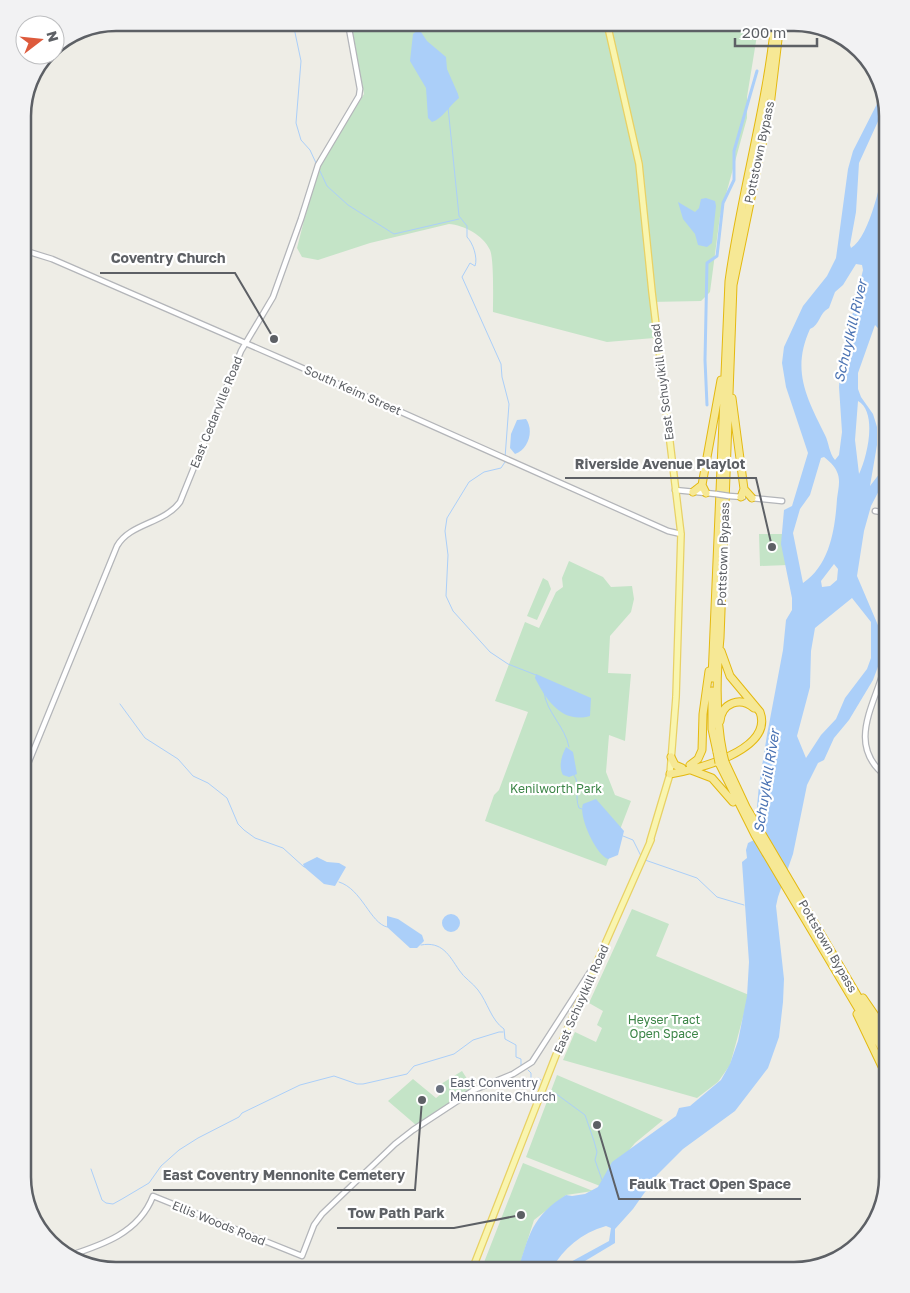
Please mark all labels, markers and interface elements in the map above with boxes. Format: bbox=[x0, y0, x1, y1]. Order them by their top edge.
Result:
north arrow bbox=[15, 15, 65, 65]
scale bar bbox=[735, 15, 818, 47]
text: 200 m bbox=[742, 23, 786, 41]
text: N bbox=[43, 29, 63, 44]
street label: Pottstown Bypass bbox=[741, 99, 777, 205]
callout: Coventry Church bbox=[100, 244, 235, 273]
text: Coventry Church bbox=[111, 249, 225, 266]
water label: Schuylkill River bbox=[830, 276, 871, 384]
street label: East Schuylkill Road bbox=[647, 323, 677, 441]
street label: East Cedarville Road bbox=[187, 354, 245, 470]
street label: South Keim Street bbox=[302, 362, 404, 418]
callout: Riverside Avenue Playlot bbox=[565, 449, 756, 478]
text: Riverside Avenue Playlot bbox=[575, 455, 746, 472]
street label: Pottstown Bypass bbox=[714, 502, 732, 606]
water label: Schuylkill River bbox=[749, 726, 783, 834]
park label: Kenilworth Park bbox=[510, 781, 602, 796]
street label: Pottstown Bypass bbox=[795, 897, 861, 995]
street label: East Schuylkill Road bbox=[550, 942, 612, 1056]
park label: Heyser Tract Open Space bbox=[628, 1012, 700, 1041]
place label: East Conventry Mennonite Church bbox=[450, 1075, 556, 1104]
marker: East Conventry Mennonite Church bbox=[434, 1083, 446, 1095]
callout: East Coventry Mennonite Cemetery bbox=[153, 1161, 415, 1190]
text: East Coventry Mennonite Cemetery bbox=[163, 1166, 406, 1183]
callout: Faulk Tract Open Space bbox=[619, 1170, 801, 1199]
text: Faulk Tract Open Space bbox=[629, 1175, 791, 1192]
street label: Ellis Woods Road bbox=[170, 1197, 268, 1249]
callout: Tow Path Park bbox=[337, 1199, 454, 1228]
text: Tow Path Park bbox=[347, 1204, 445, 1221]

